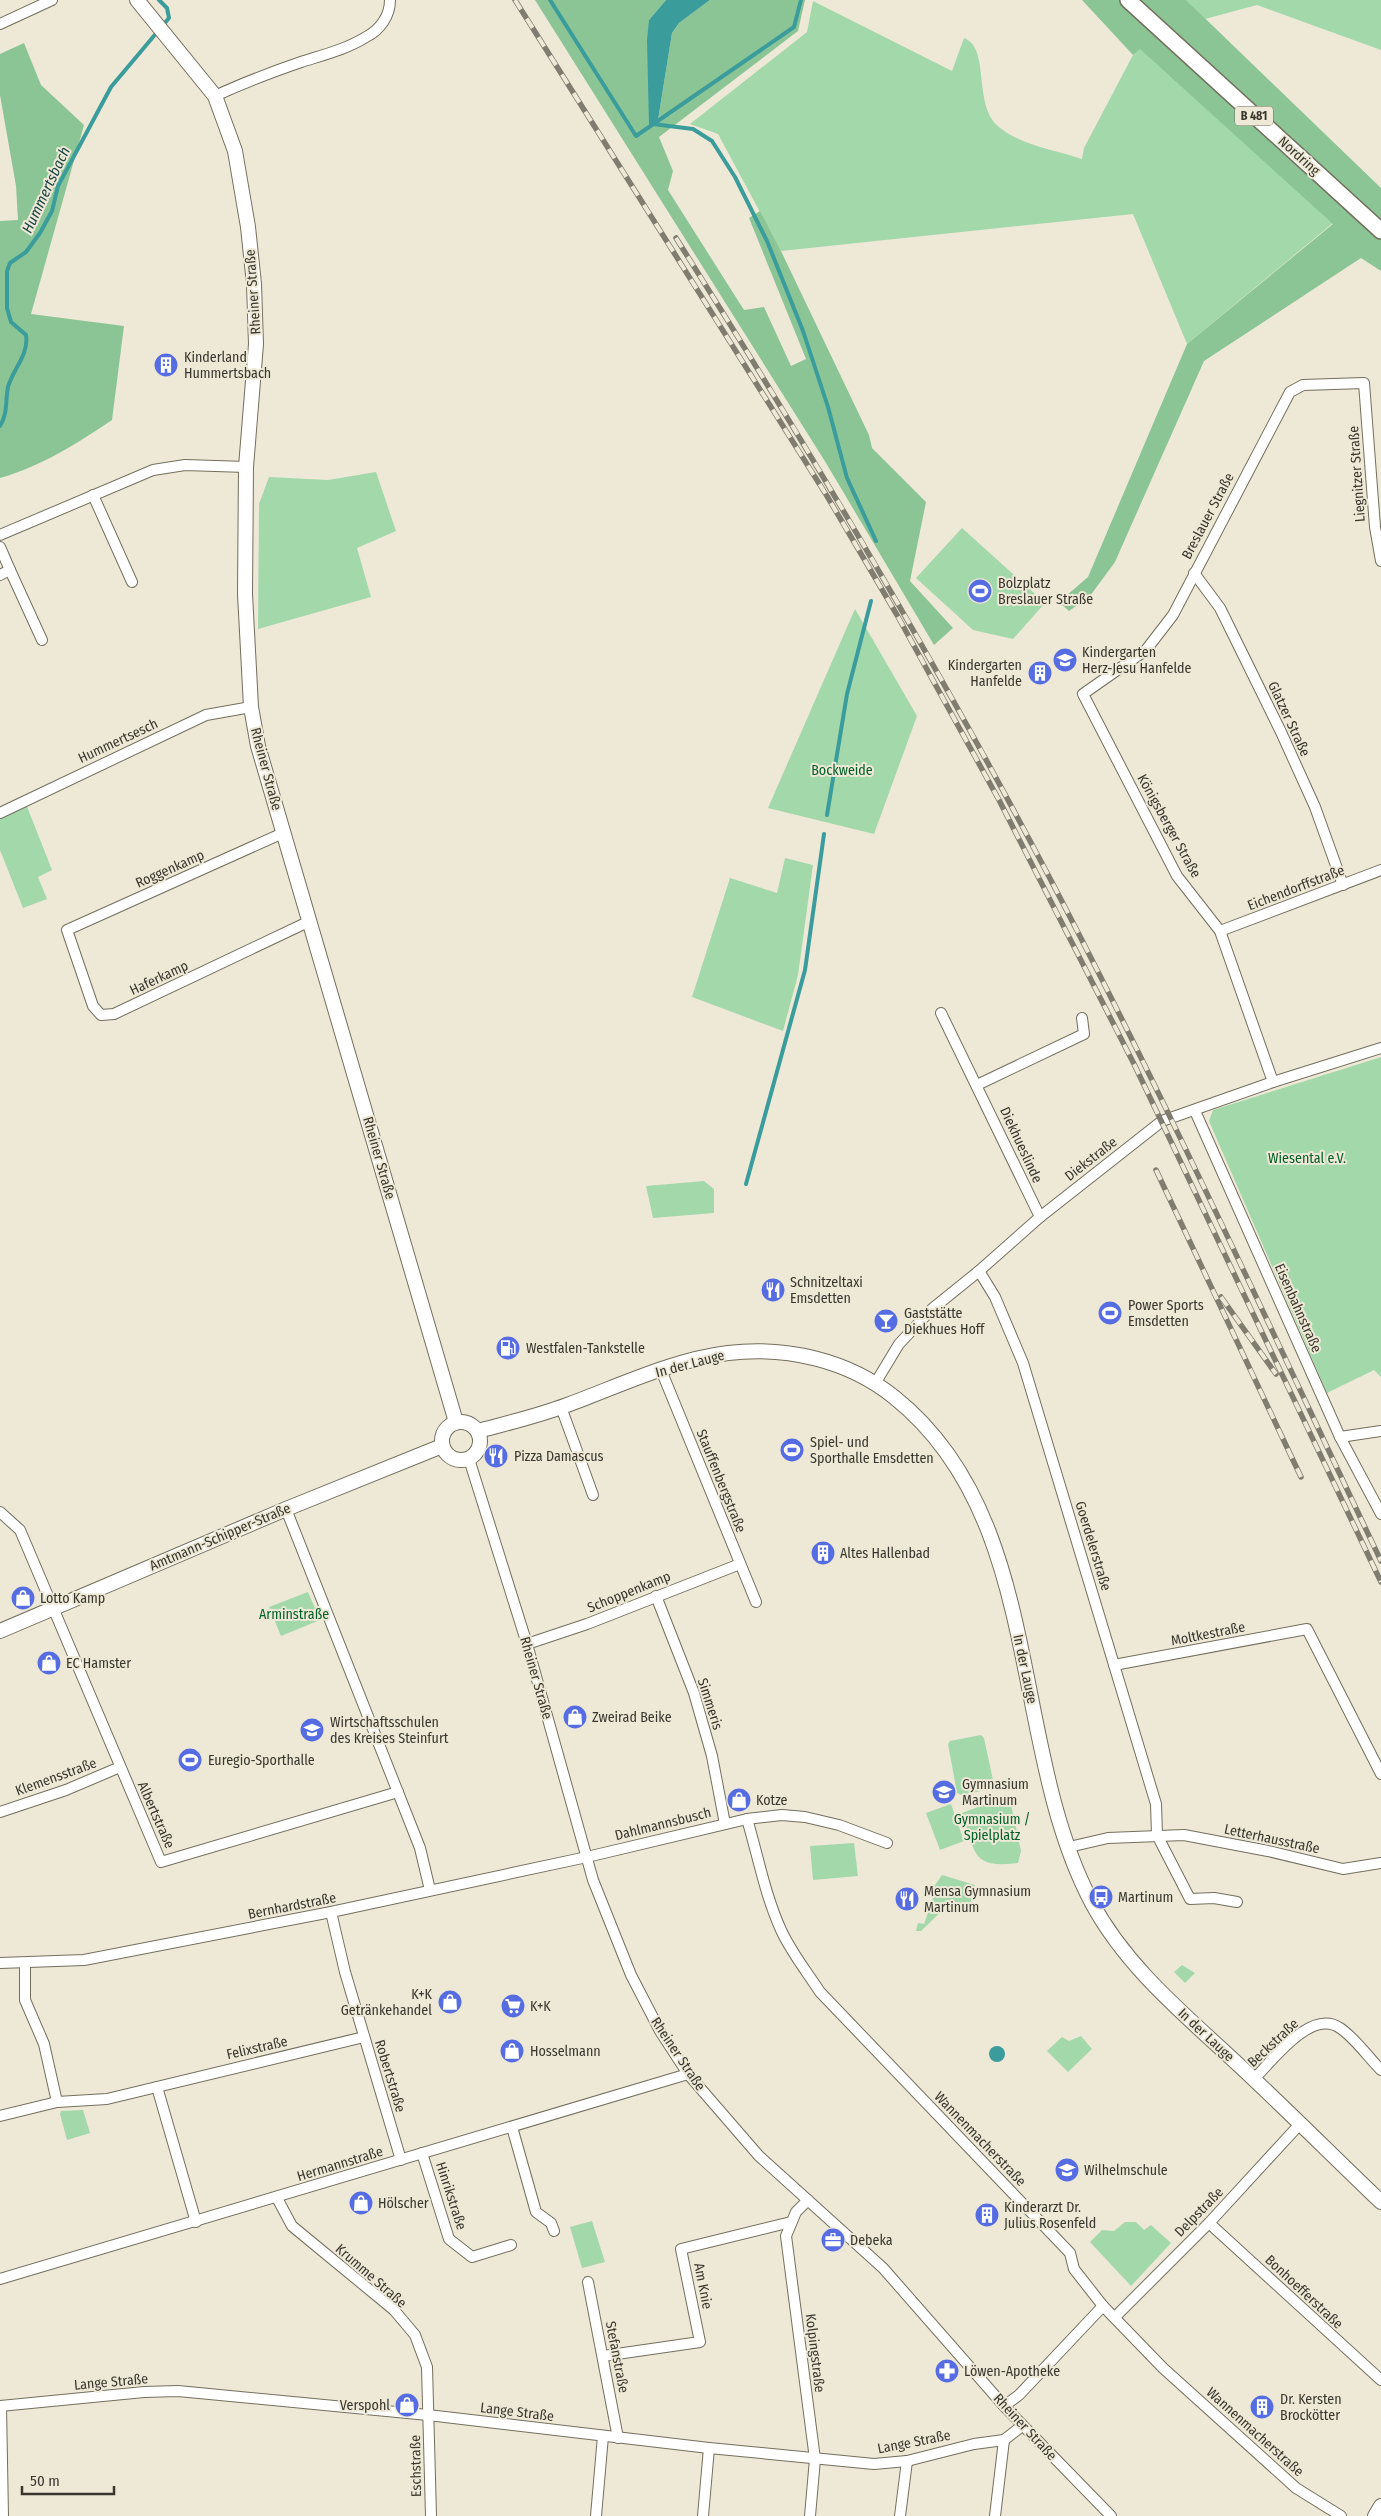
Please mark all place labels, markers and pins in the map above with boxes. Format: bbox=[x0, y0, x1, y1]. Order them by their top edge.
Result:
place label: Kinderland Hummertsbach bbox=[184, 349, 271, 382]
building icon: Kinderland Hummertsbach bbox=[153, 352, 179, 378]
place label: Bolzplatz Breslauer Straße bbox=[998, 575, 1093, 608]
sports icon: Bolzplatz Breslauer Straße bbox=[967, 578, 993, 604]
place label: Kindergarten Herz-Jesu Hanfelde bbox=[1082, 644, 1192, 677]
school or university icon: Kindergarten Herz-Jesu Hanfelde bbox=[1052, 647, 1078, 673]
place label: Kindergarten Hanfelde bbox=[948, 657, 1022, 690]
building icon: Kindergarten Hanfelde bbox=[1027, 660, 1053, 686]
place label: Schnitzeltaxi Emsdetten bbox=[790, 1274, 863, 1307]
restaurant icon: Schnitzeltaxi Emsdetten bbox=[760, 1277, 786, 1303]
place label: Power Sports Emsdetten bbox=[1128, 1297, 1204, 1330]
sports icon: Power Sports Emsdetten bbox=[1097, 1300, 1123, 1326]
place label: Gaststätte Diekhues Hoff bbox=[904, 1305, 986, 1338]
bar icon: Gaststätte Diekhues Hoff bbox=[873, 1308, 899, 1334]
fuel station icon: Westfalen-Tankstelle bbox=[495, 1335, 521, 1361]
place label: Westfalen-Tankstelle bbox=[526, 1340, 645, 1357]
place label: Spiel- und Sporthalle Emsdetten bbox=[810, 1434, 934, 1467]
sports icon: Spiel- und Sporthalle Emsdetten bbox=[779, 1437, 805, 1463]
restaurant icon: Pizza Damascus bbox=[483, 1443, 509, 1469]
place label: Pizza Damascus bbox=[514, 1448, 603, 1465]
building icon: Altes Hallenbad bbox=[810, 1540, 836, 1566]
place label: Altes Hallenbad bbox=[840, 1545, 930, 1562]
shop icon: Lotto Kamp bbox=[10, 1585, 36, 1611]
place label: Lotto Kamp bbox=[40, 1590, 105, 1607]
shop icon: EC Hamster bbox=[36, 1650, 62, 1676]
place label: EC Hamster bbox=[66, 1655, 131, 1672]
shop icon: Zweirad Beike bbox=[562, 1704, 588, 1730]
place label: Zweirad Beike bbox=[592, 1709, 672, 1726]
place label: Wirtschaftsschulen des Kreises Steinfurt bbox=[330, 1714, 449, 1747]
school or university icon: Wirtschaftsschulen des Kreises Steinfurt bbox=[299, 1717, 325, 1743]
sports icon: Euregio-Sporthalle bbox=[177, 1747, 203, 1773]
place label: Euregio-Sporthalle bbox=[208, 1752, 315, 1769]
place label: Gymnasium Martinum bbox=[962, 1776, 1029, 1809]
school or university icon: Gymnasium Martinum bbox=[931, 1779, 957, 1805]
shop icon: Kotze bbox=[726, 1787, 752, 1813]
place label: Kotze bbox=[756, 1792, 788, 1809]
place label: Mensa Gymnasium Martinum bbox=[924, 1883, 1031, 1916]
bus stop icon: Martinum bbox=[1088, 1884, 1114, 1910]
restaurant icon: Mensa Gymnasium Martinum bbox=[894, 1886, 920, 1912]
place label: Martinum bbox=[1118, 1889, 1173, 1906]
place label: K+K Getränkehandel bbox=[341, 1986, 433, 2019]
shop icon: K+K Getränkehandel bbox=[437, 1989, 463, 2015]
supermarket icon: K+K bbox=[500, 1993, 526, 2019]
place label: K+K bbox=[530, 1998, 551, 2015]
shop icon: Hosselmann bbox=[499, 2038, 525, 2064]
place label: Hosselmann bbox=[530, 2043, 601, 2060]
school or university icon: Wilhelmschule bbox=[1054, 2157, 1080, 2183]
place label: Wilhelmschule bbox=[1084, 2162, 1168, 2179]
shop icon: Hölscher bbox=[348, 2190, 374, 2216]
place label: Hölscher bbox=[378, 2195, 429, 2212]
place label: Kinderarzt Dr. Julius Rosenfeld bbox=[1004, 2199, 1096, 2232]
building icon: Kinderarzt Dr. Julius Rosenfeld bbox=[974, 2202, 1000, 2228]
office icon: Debeka bbox=[820, 2227, 846, 2253]
place label: Debeka bbox=[850, 2232, 893, 2249]
pharmacy icon: Löwen-Apotheke bbox=[934, 2358, 960, 2384]
place label: Löwen-Apotheke bbox=[964, 2363, 1060, 2380]
place label: Dr. Kersten Brockötter bbox=[1280, 2391, 1342, 2424]
shop icon: Verspohl bbox=[394, 2392, 420, 2418]
building icon: Dr. Kersten Brockötter bbox=[1249, 2394, 1275, 2420]
place label: Verspohl bbox=[340, 2397, 390, 2414]

